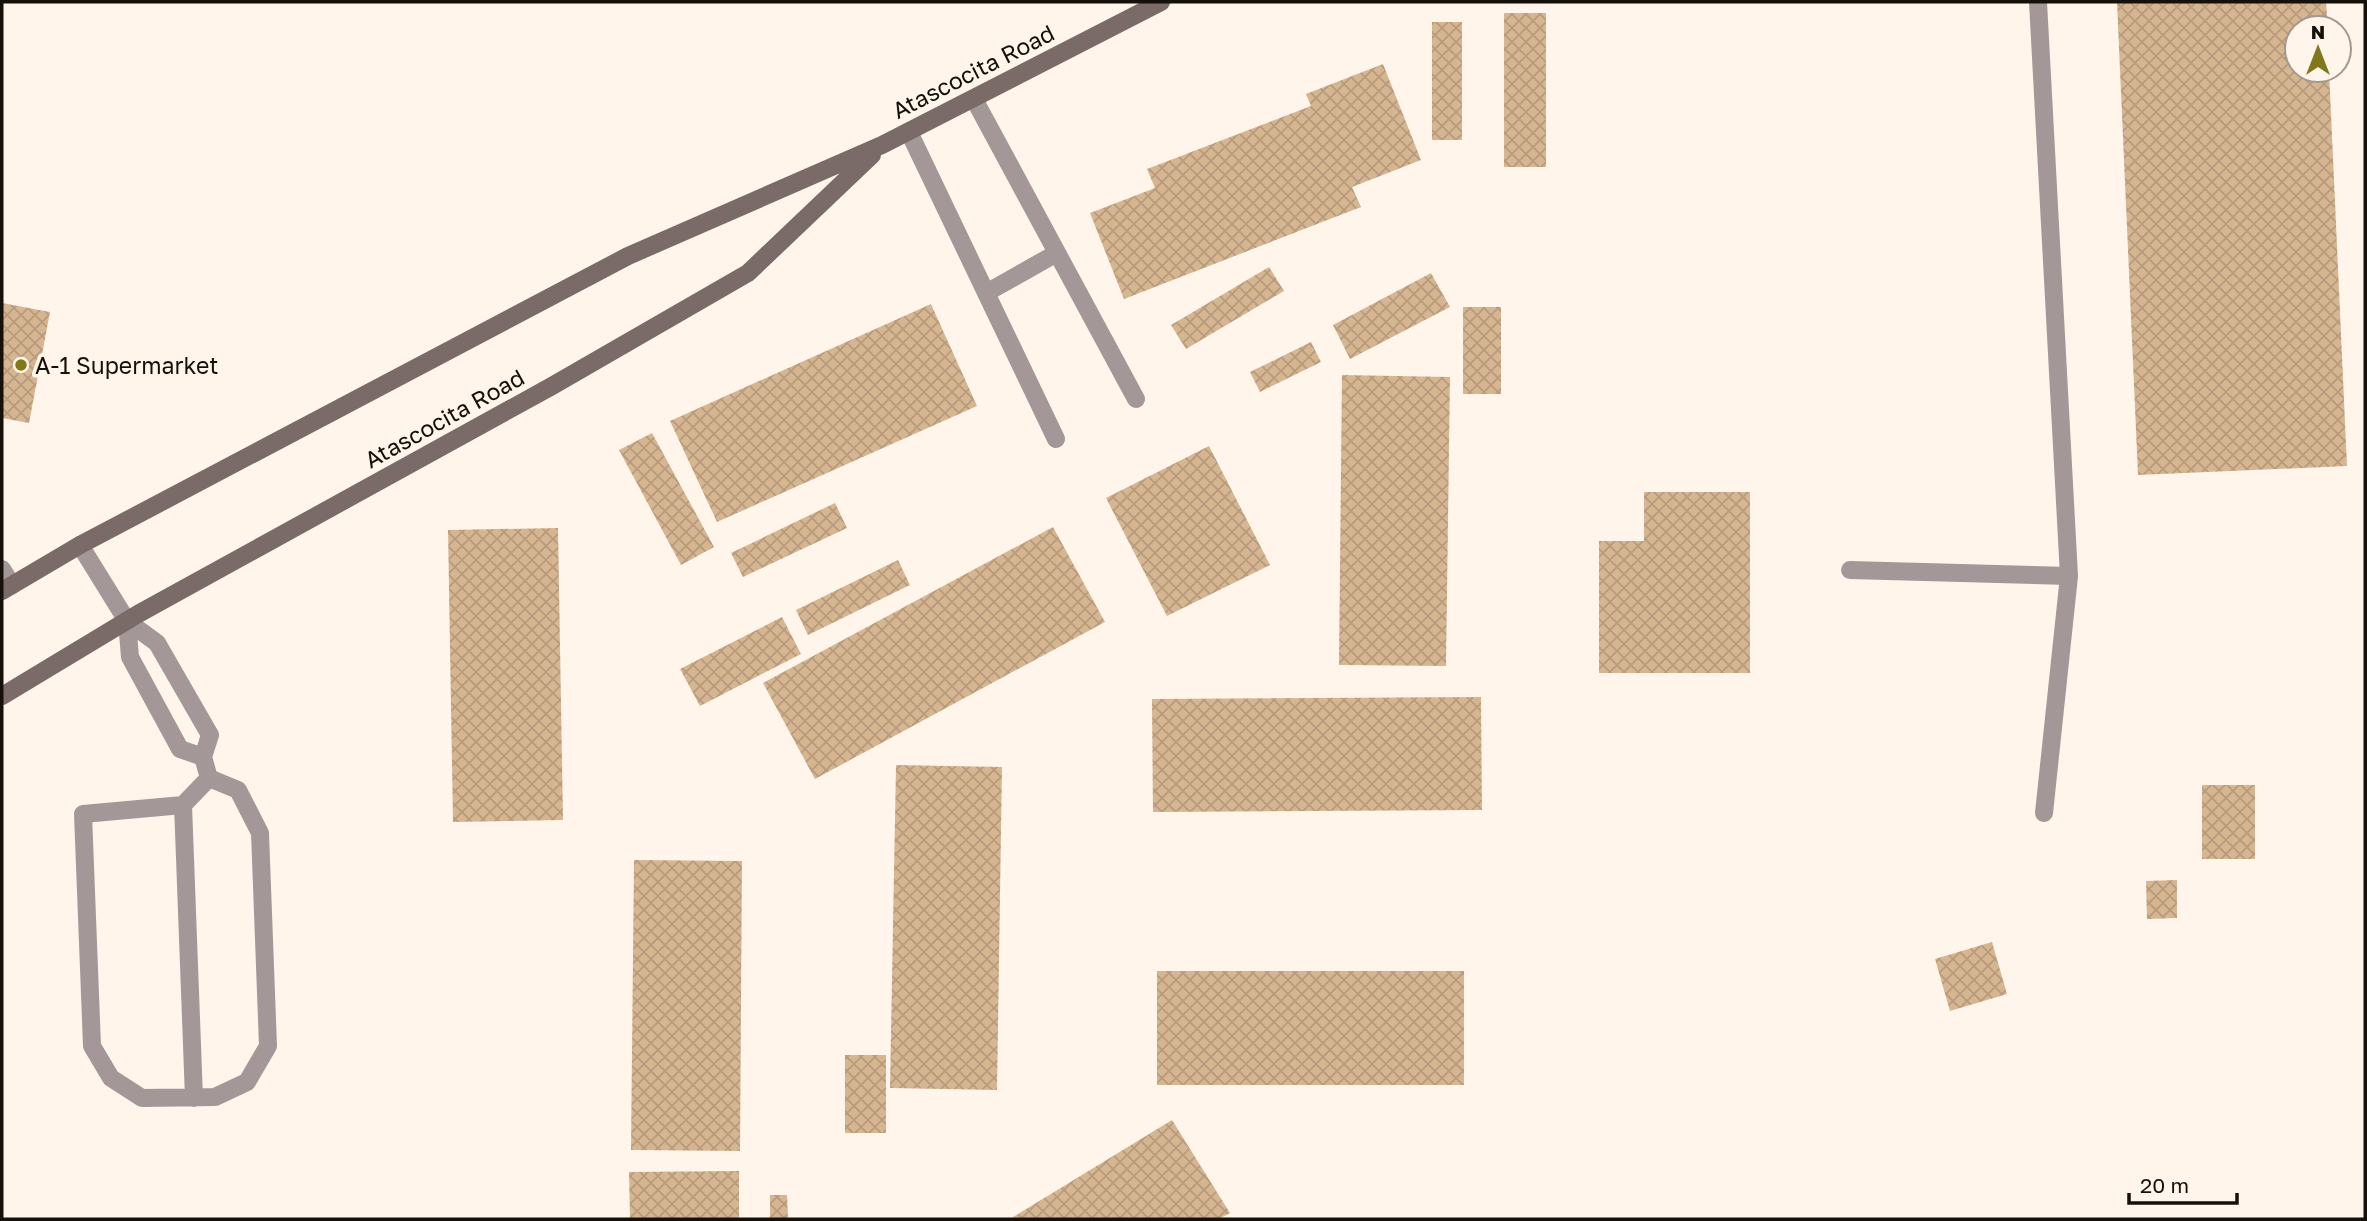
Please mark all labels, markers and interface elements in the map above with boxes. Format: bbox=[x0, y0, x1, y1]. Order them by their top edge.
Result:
north arrow bbox=[2283, 14, 2353, 84]
street label: Atascocita Road bbox=[887, 18, 1059, 124]
text: N bbox=[2311, 20, 2325, 43]
place label: A-1 Supermarket bbox=[35, 351, 219, 379]
marker: A-1 Supermarket bbox=[13, 357, 29, 373]
street label: Atascocita Road bbox=[359, 363, 529, 473]
scale bar bbox=[2129, 1162, 2238, 1206]
text: 20 m bbox=[2140, 1172, 2189, 1198]

